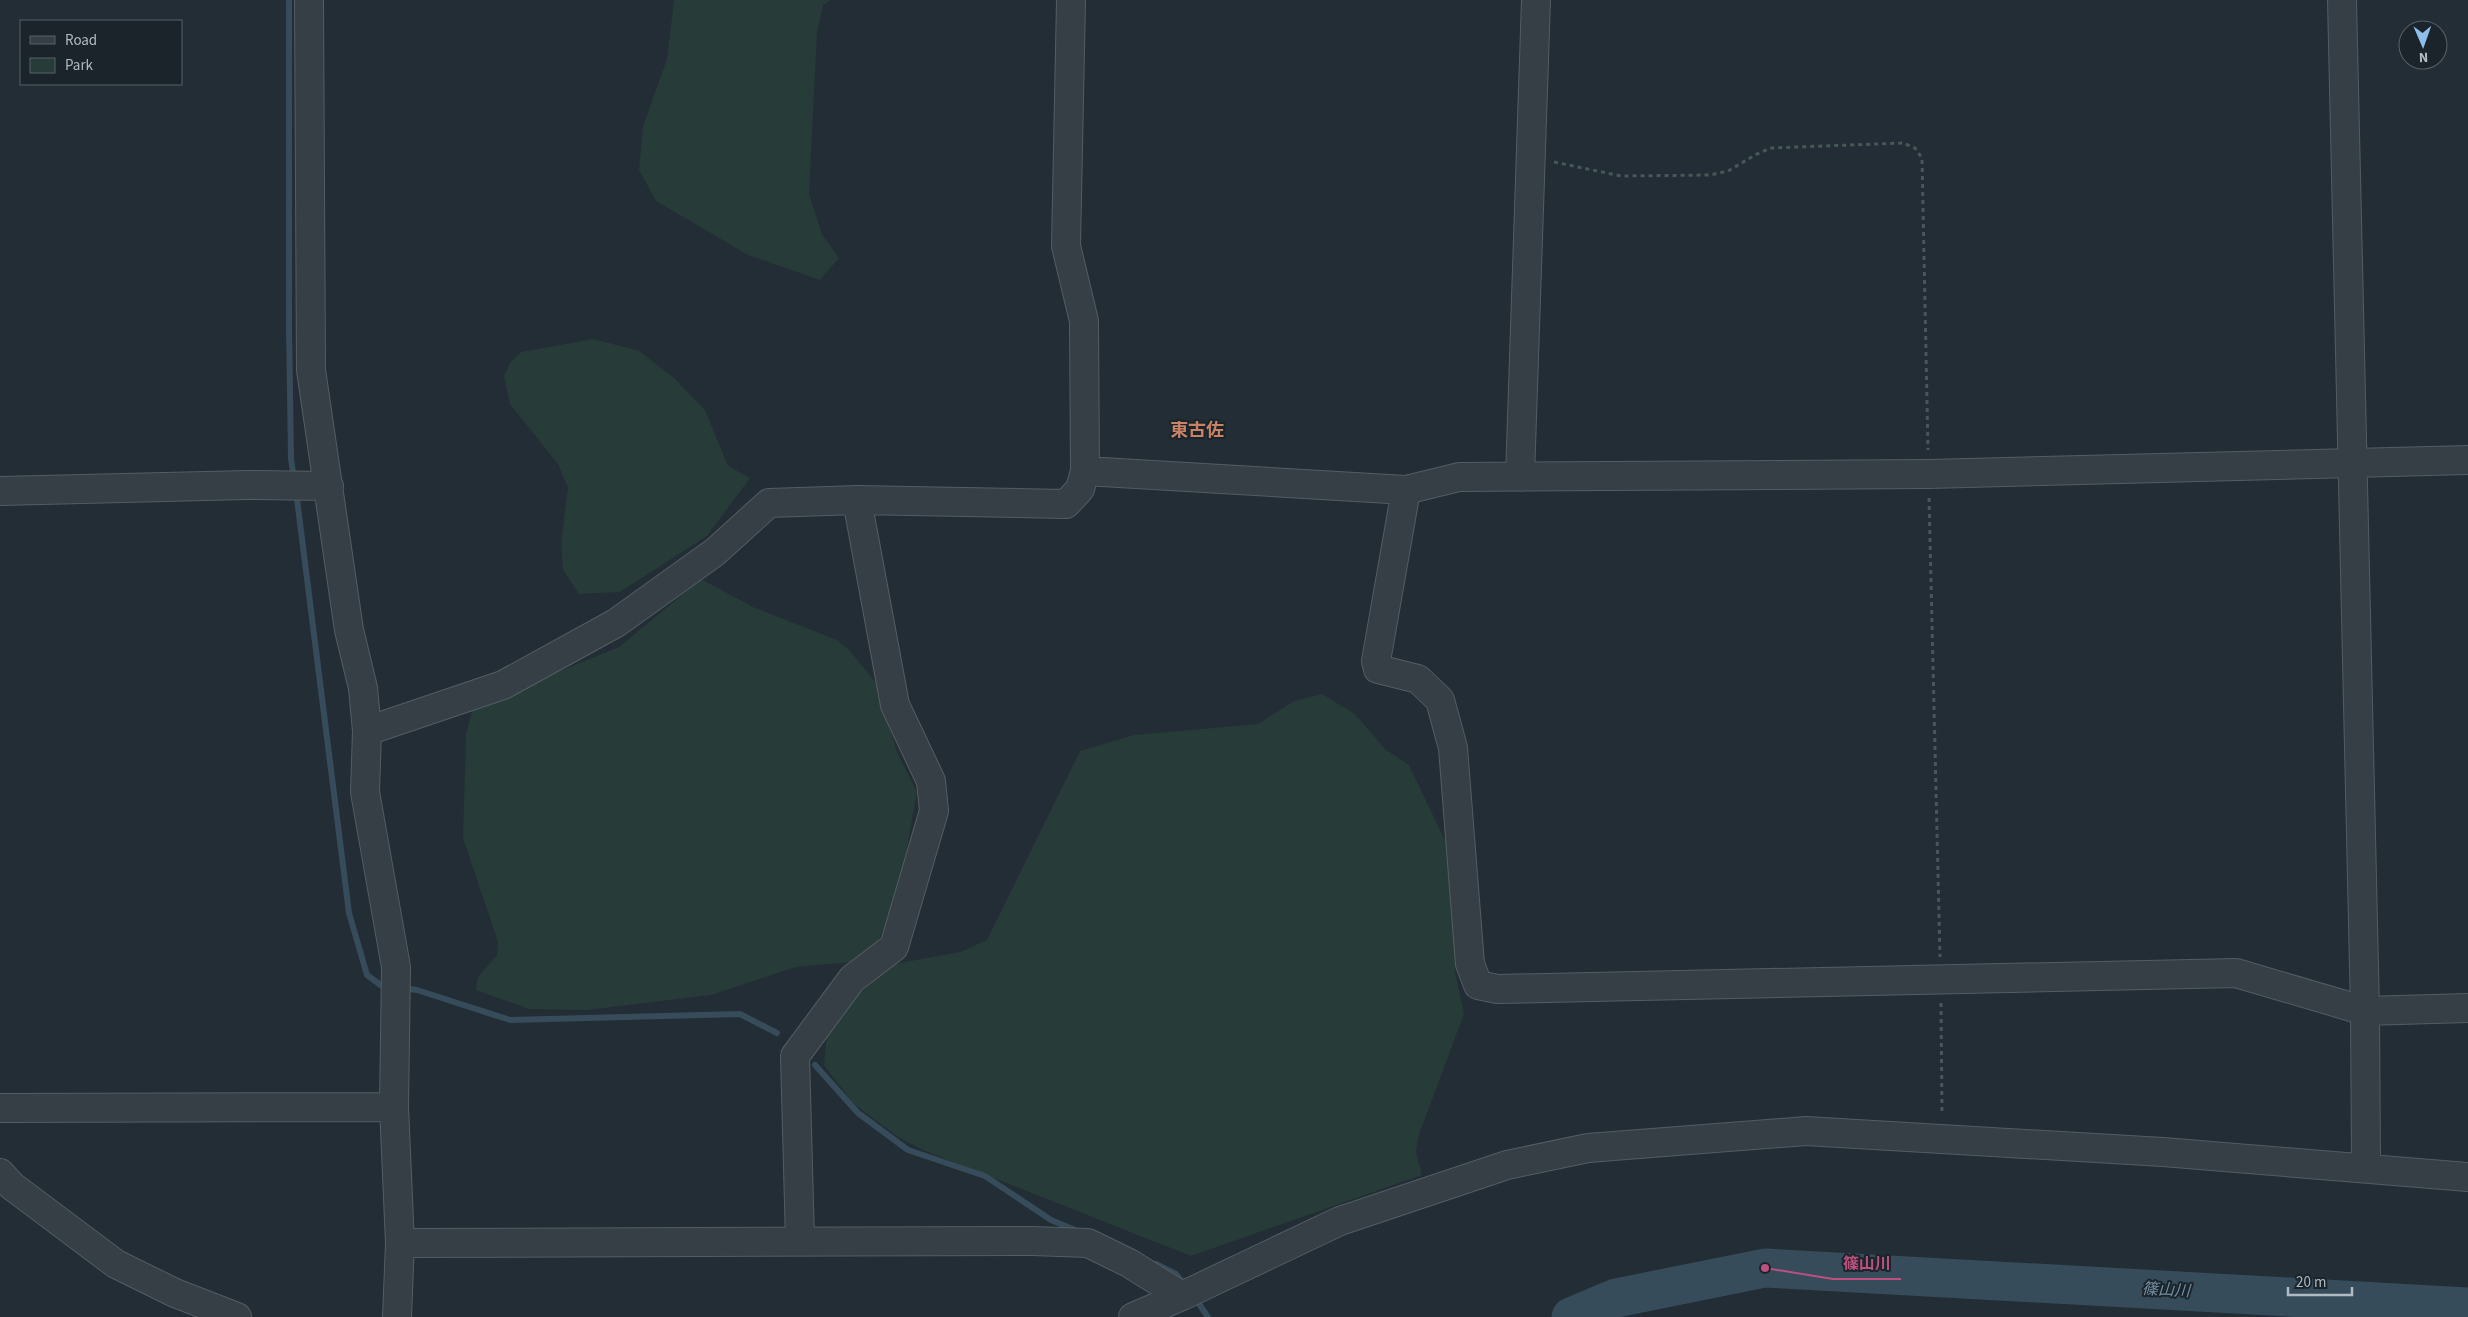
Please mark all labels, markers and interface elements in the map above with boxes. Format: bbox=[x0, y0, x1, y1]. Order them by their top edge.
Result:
legend bbox=[20, 20, 182, 85]
north arrow bbox=[2398, 20, 2448, 70]
text: Road bbox=[65, 30, 97, 51]
text: N bbox=[2418, 47, 2428, 67]
text: Park bbox=[65, 55, 94, 76]
district label: 東古佐 bbox=[1170, 418, 1224, 443]
callout: 篠山川 bbox=[1833, 1248, 1901, 1279]
text: 篠山川 bbox=[1843, 1253, 1891, 1275]
scale bar bbox=[2288, 1264, 2352, 1296]
text: 20 m bbox=[2296, 1272, 2326, 1293]
water label: 篠山川 bbox=[2141, 1278, 2193, 1302]

